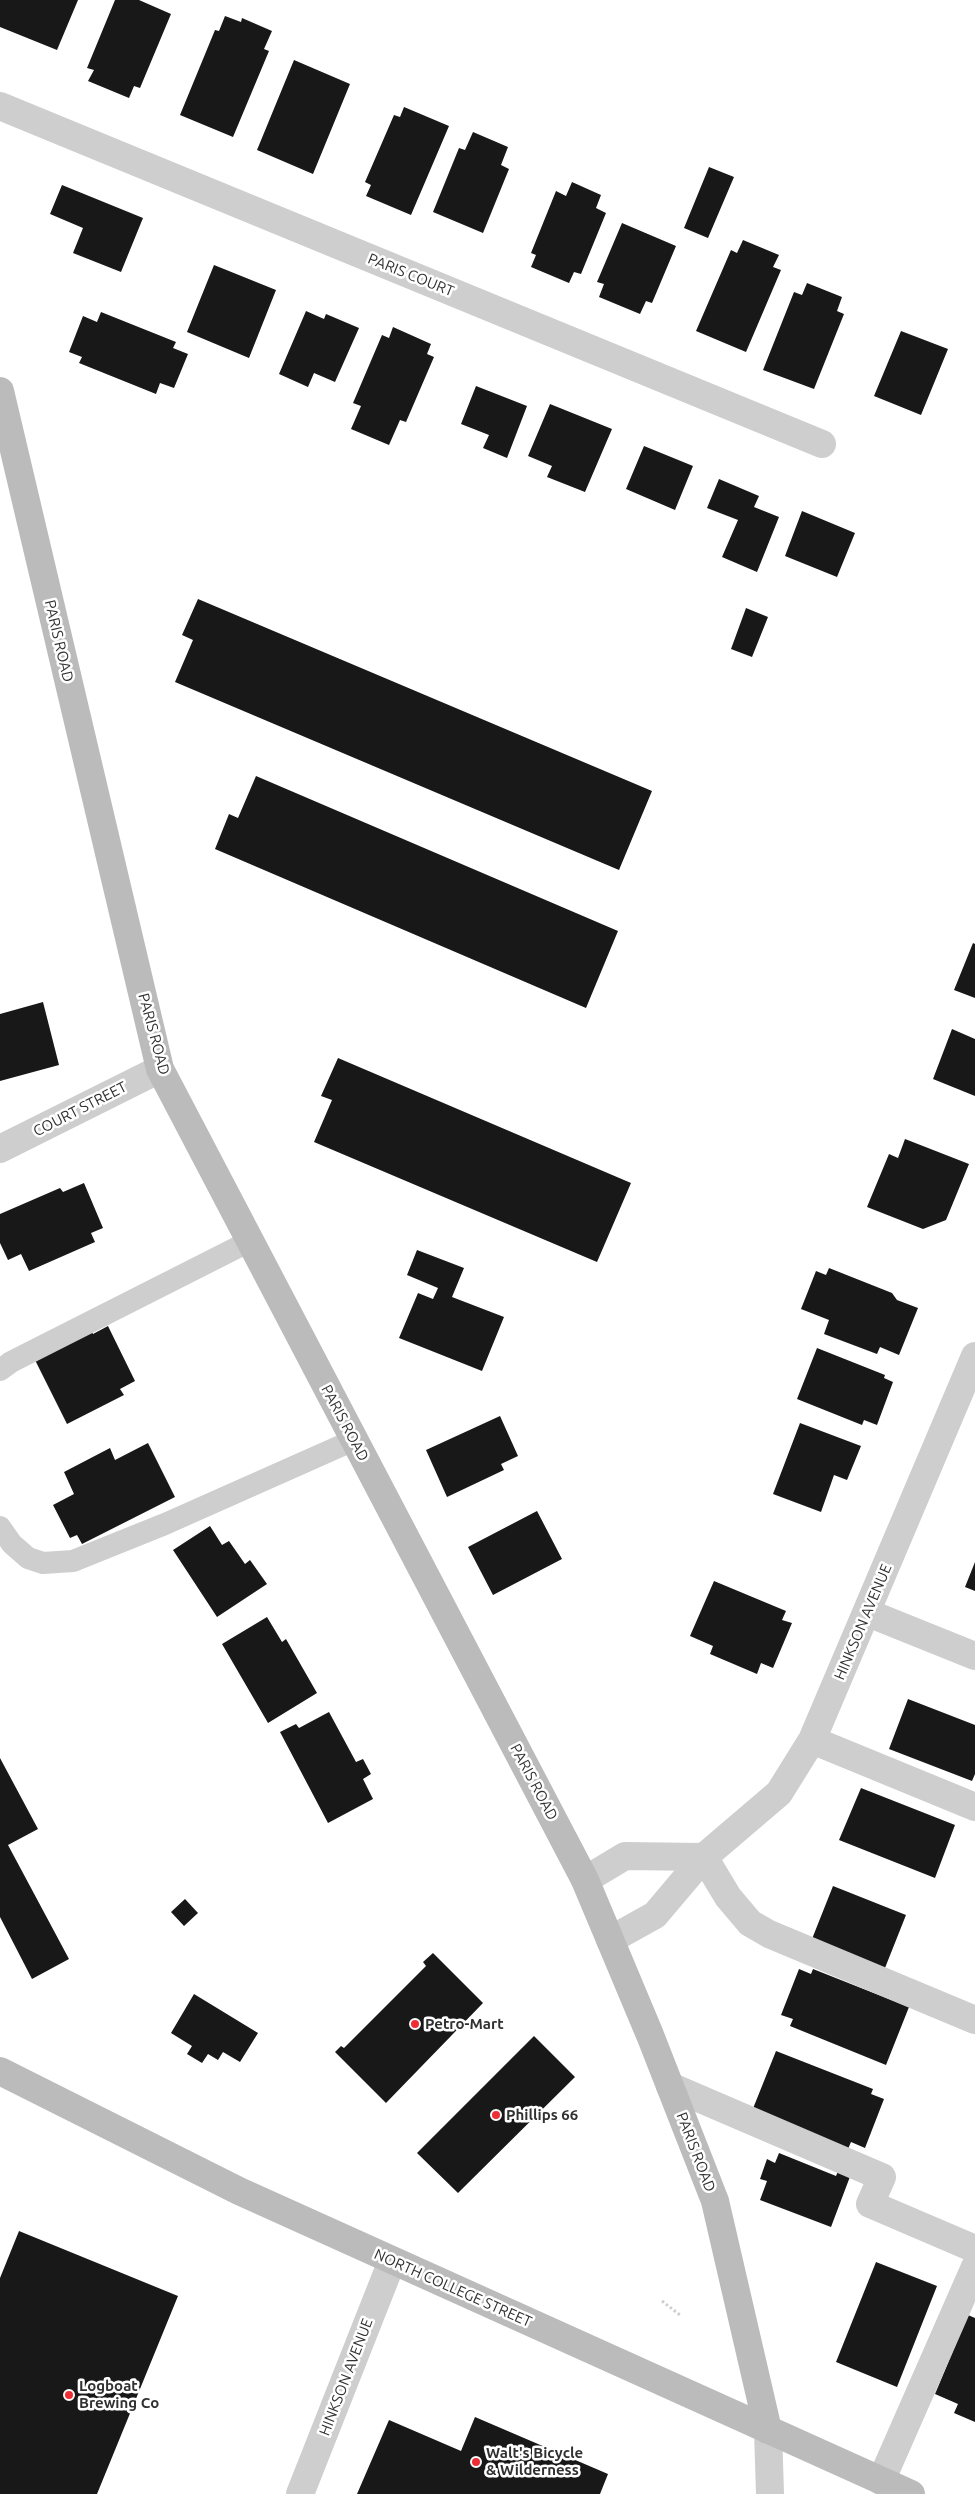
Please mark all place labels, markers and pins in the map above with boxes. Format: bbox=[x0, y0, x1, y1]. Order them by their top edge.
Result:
place label: Petro-Mart bbox=[425, 2015, 504, 2033]
marker: Petro-Mart bbox=[409, 2018, 421, 2030]
place label: Phillips 66 bbox=[506, 2106, 578, 2124]
marker: Phillips 66 bbox=[490, 2109, 502, 2121]
place label: Logboat Brewing Co bbox=[79, 2377, 159, 2412]
marker: Logboat Brewing Co bbox=[63, 2389, 75, 2401]
place label: Walt's Bicycle & Wilderness bbox=[486, 2444, 583, 2479]
marker: Walt's Bicycle & Wilderness bbox=[470, 2456, 482, 2468]

